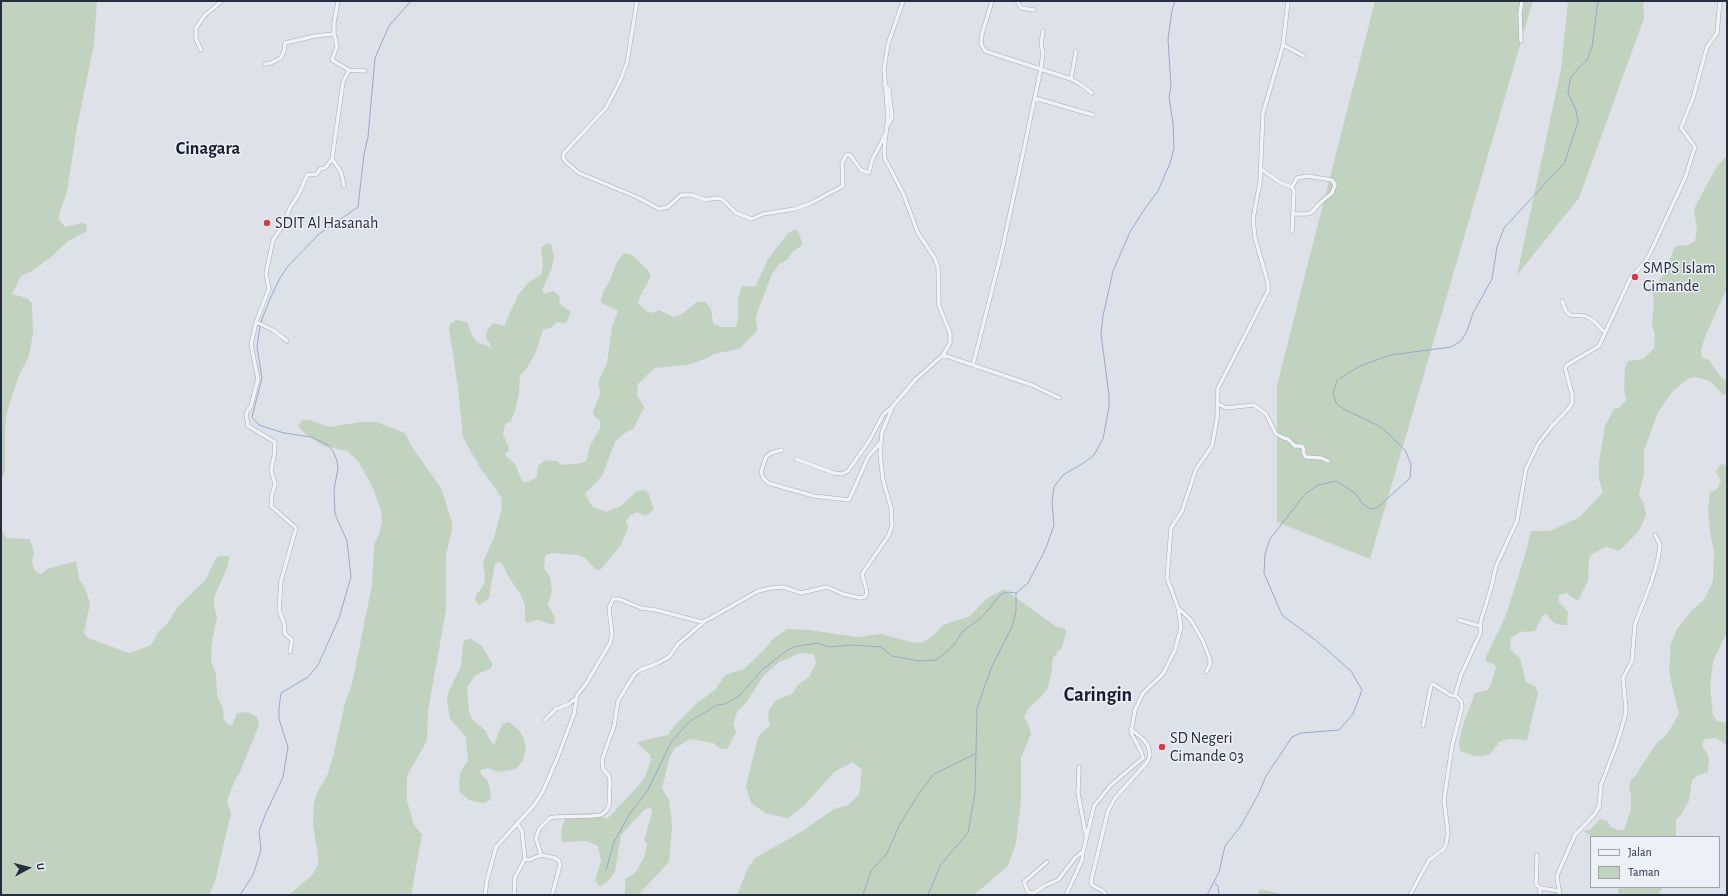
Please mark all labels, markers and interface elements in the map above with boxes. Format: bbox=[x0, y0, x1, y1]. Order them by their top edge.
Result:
district label: Cinagara bbox=[176, 138, 240, 160]
place label: SDIT Al Hasanah bbox=[275, 213, 378, 233]
marker: SDIT Al Hasanah bbox=[262, 218, 272, 228]
place label: SMPS Islam Cimande bbox=[1643, 258, 1716, 296]
marker: SMPS Islam Cimande bbox=[1630, 272, 1640, 282]
district label: Caringin bbox=[1064, 683, 1132, 707]
place label: SD Negeri Cimande 03 bbox=[1170, 728, 1244, 766]
marker: SD Negeri Cimande 03 bbox=[1157, 742, 1167, 752]
legend bbox=[1590, 836, 1720, 888]
text: Jalan bbox=[1628, 846, 1652, 858]
north arrow bbox=[8, 848, 48, 888]
text: U bbox=[35, 862, 46, 871]
text: Taman bbox=[1628, 866, 1660, 878]

